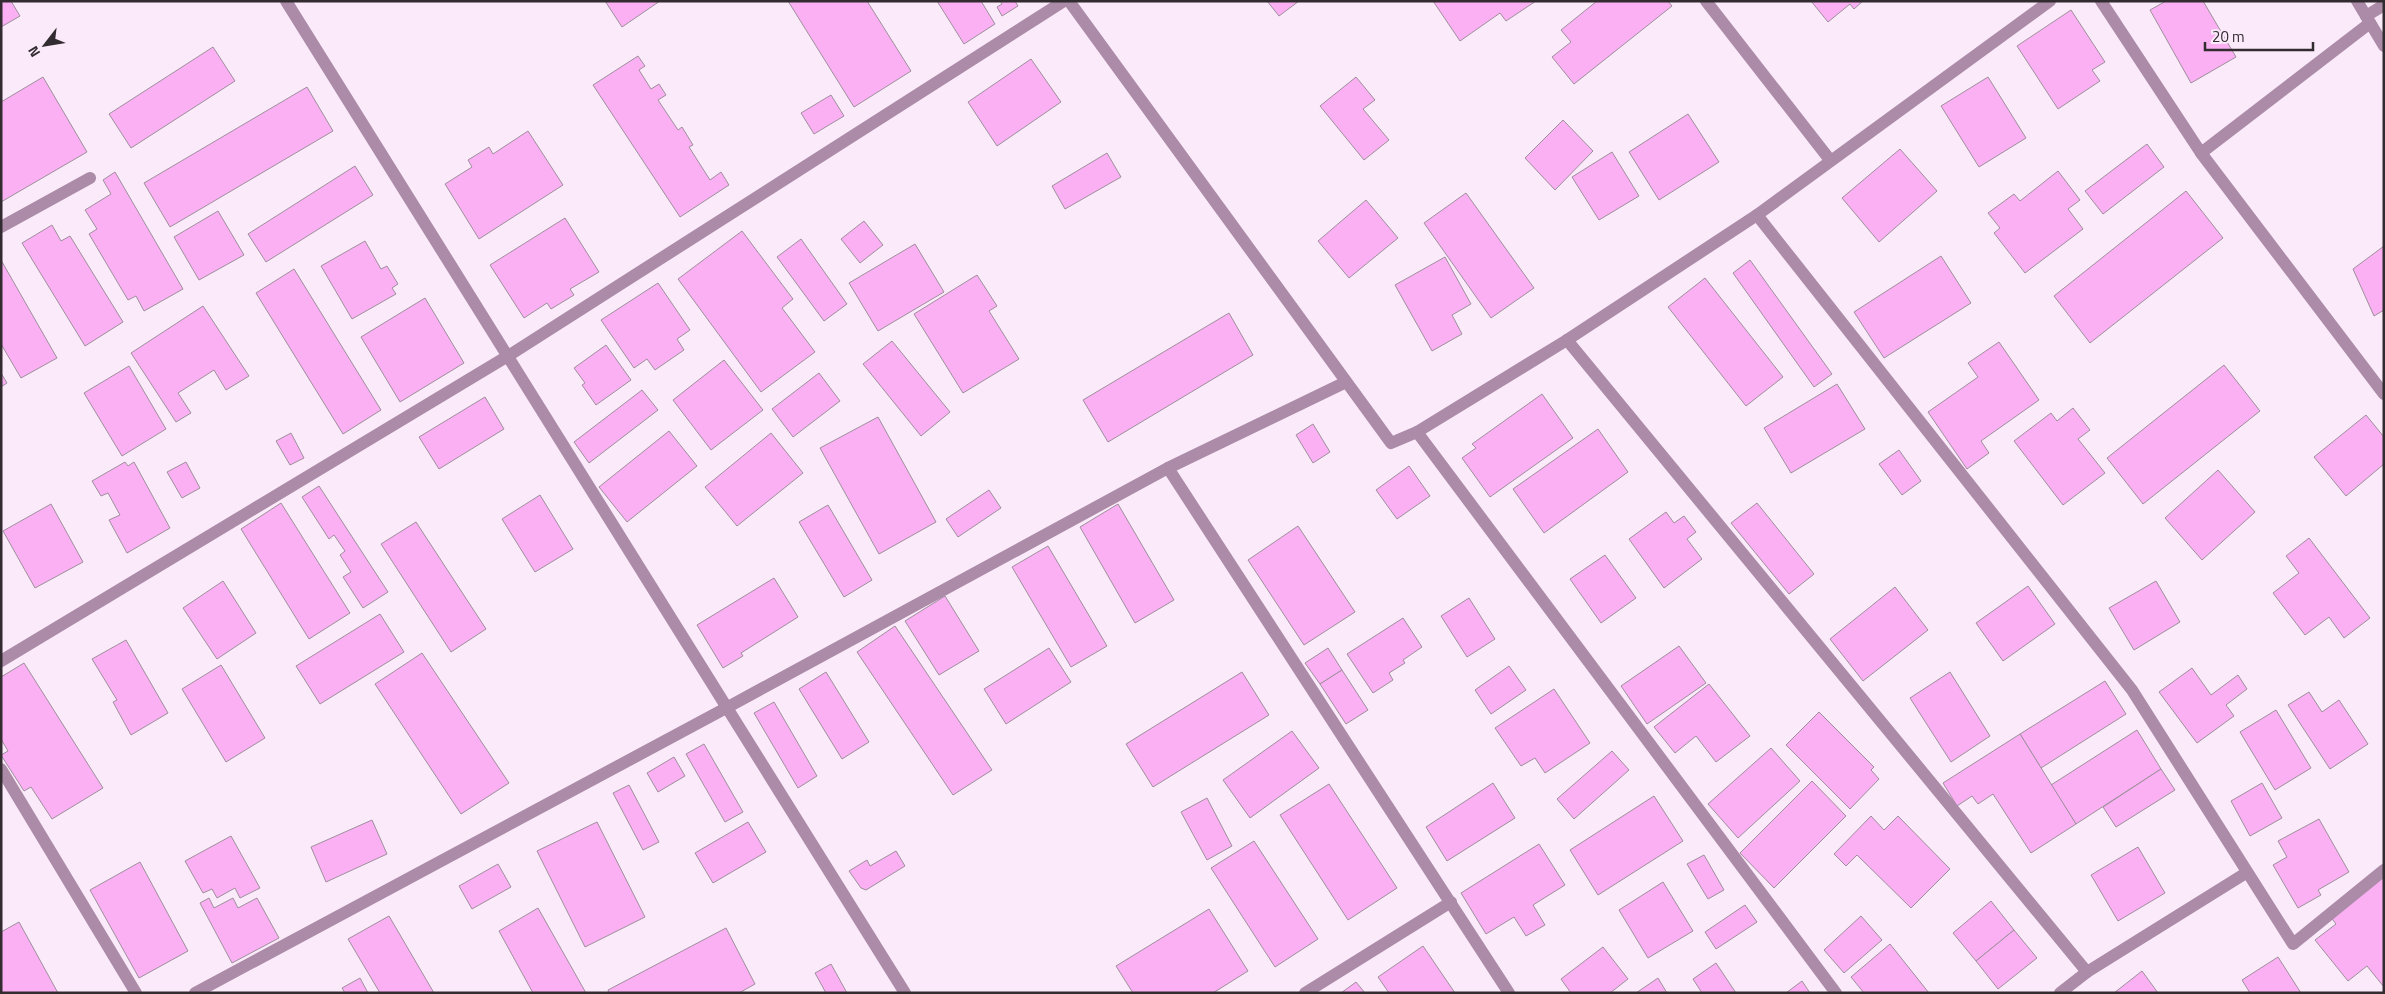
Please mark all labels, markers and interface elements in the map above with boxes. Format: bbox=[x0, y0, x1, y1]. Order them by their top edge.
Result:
north arrow bbox=[20, 20, 70, 70]
scale bar bbox=[2205, 20, 2312, 52]
text: 20 m bbox=[2212, 25, 2245, 48]
text: N bbox=[22, 42, 45, 62]

